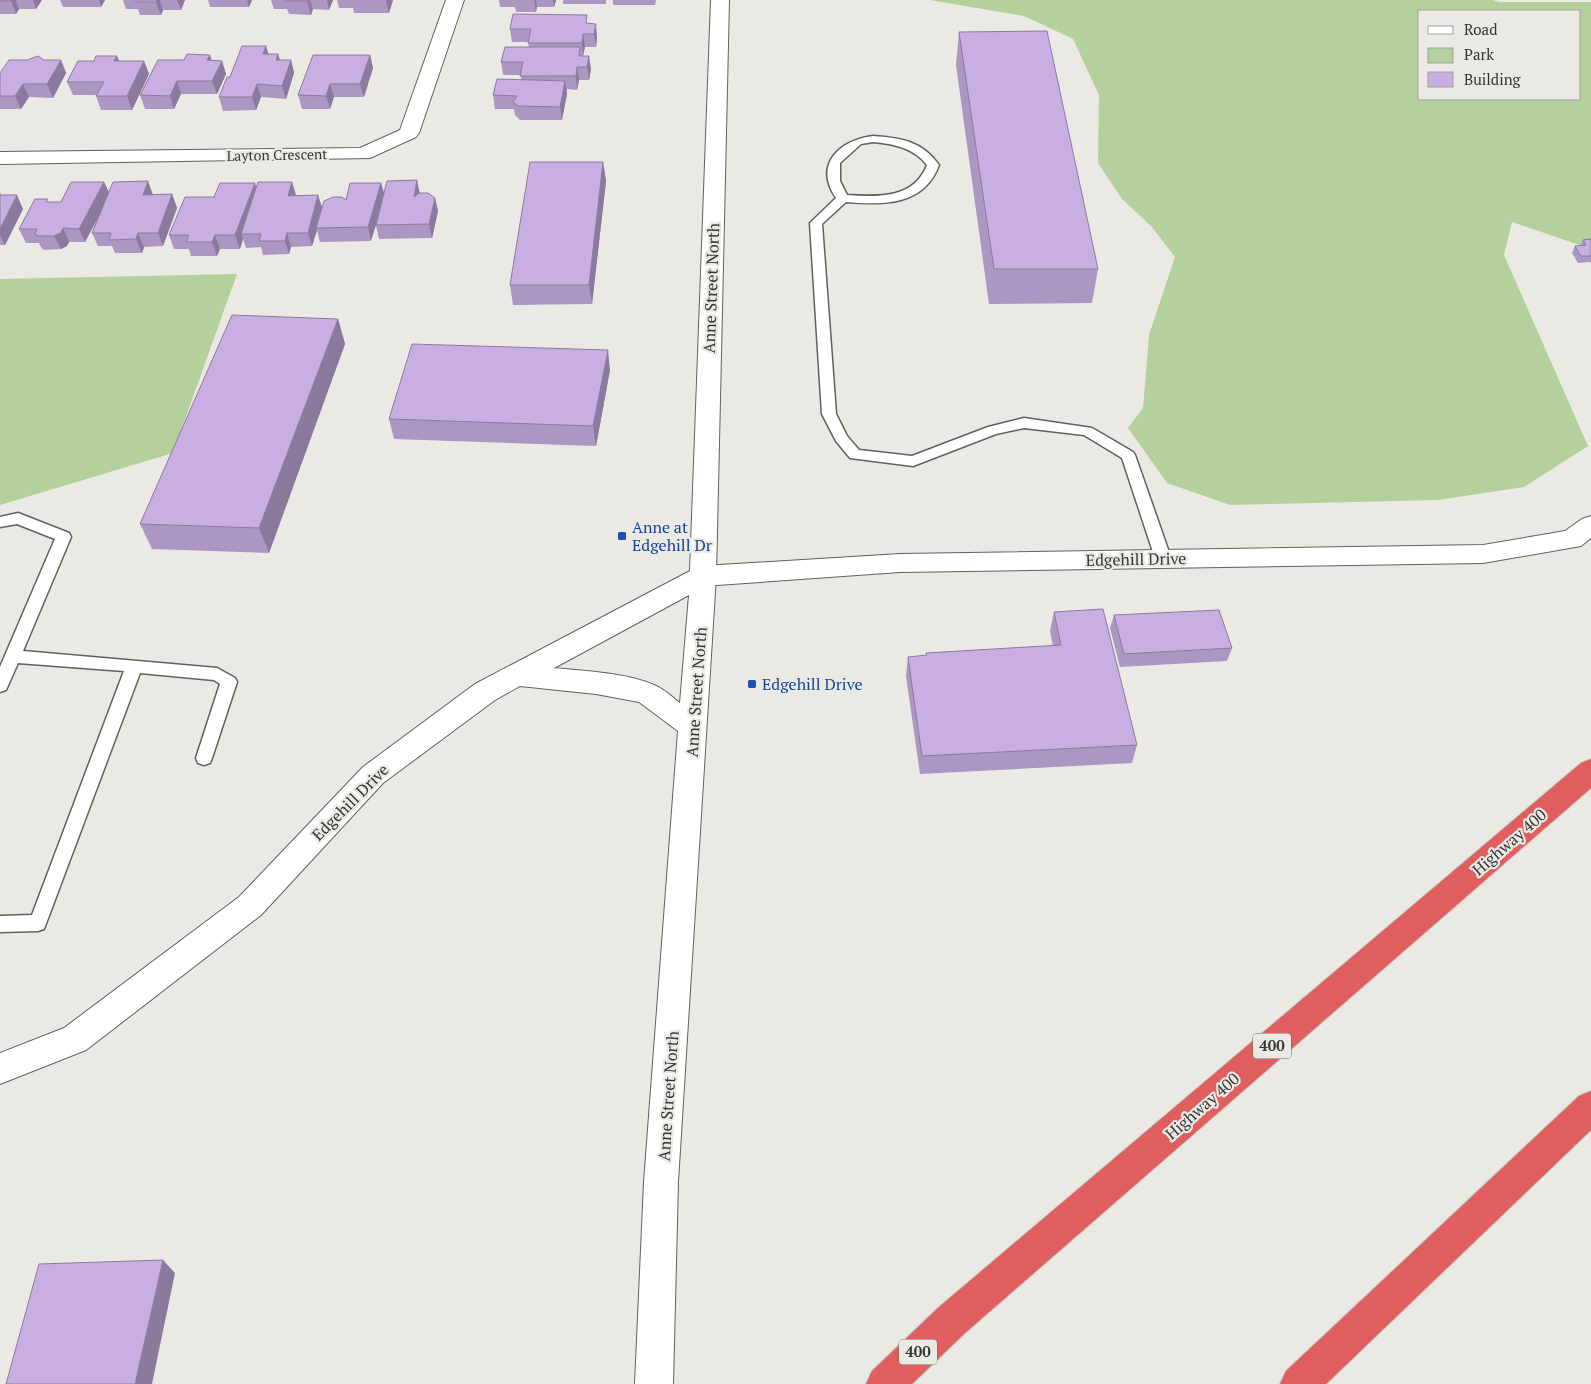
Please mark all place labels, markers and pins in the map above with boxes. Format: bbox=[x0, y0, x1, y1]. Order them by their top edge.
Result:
place label: Anne at Edgehill Dr bbox=[632, 516, 713, 556]
marker: Anne at Edgehill Dr bbox=[616, 530, 628, 542]
place label: Edgehill Drive bbox=[762, 673, 863, 695]
marker: Edgehill Drive bbox=[746, 678, 758, 690]

